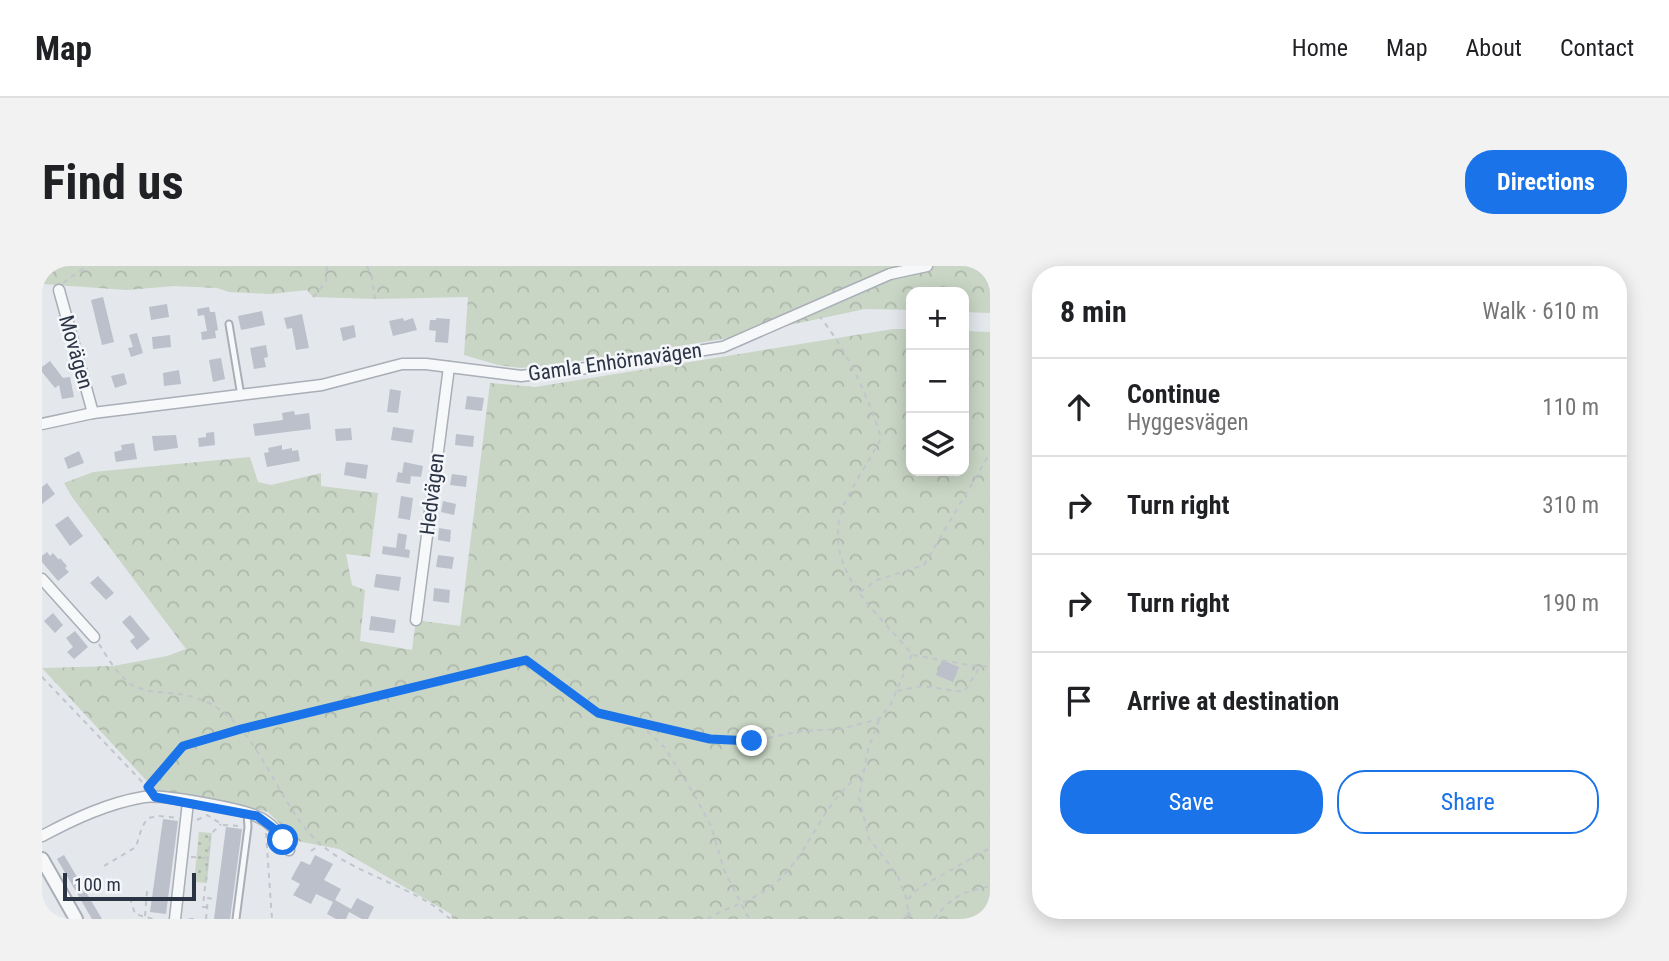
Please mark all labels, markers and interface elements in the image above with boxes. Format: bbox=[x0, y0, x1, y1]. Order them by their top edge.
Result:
text: Map bbox=[35, 29, 92, 68]
text: Home bbox=[1292, 34, 1348, 62]
text: Map bbox=[1386, 34, 1428, 62]
text: About bbox=[1466, 34, 1522, 62]
text: Contact bbox=[1560, 34, 1634, 62]
button: Directions bbox=[1465, 150, 1627, 214]
text: Find us bbox=[42, 154, 184, 211]
map controls bbox=[906, 287, 969, 476]
button: + bbox=[906, 287, 969, 350]
text: 8 min bbox=[1060, 294, 1127, 329]
text: Walk · 610 m bbox=[1482, 298, 1599, 325]
street label: Movägen bbox=[54, 312, 98, 392]
street label: Gamla Enhörnavägen bbox=[527, 338, 703, 386]
button: − bbox=[906, 350, 969, 413]
text: Continue bbox=[1127, 379, 1220, 409]
icon: ahead bbox=[1060, 388, 1098, 426]
text: 110 m bbox=[1542, 394, 1599, 421]
text: Hyggesvägen bbox=[1127, 409, 1249, 436]
button: layers bbox=[906, 413, 969, 476]
street label: Hedvägen bbox=[415, 452, 449, 536]
icon: right bbox=[1060, 486, 1098, 524]
text: Turn right bbox=[1127, 490, 1229, 520]
text: 310 m bbox=[1542, 492, 1599, 519]
icon: right bbox=[1060, 584, 1098, 622]
text: Turn right bbox=[1127, 588, 1229, 618]
text: 190 m bbox=[1542, 590, 1599, 617]
icon: arrive bbox=[1060, 682, 1098, 720]
text: Arrive at destination bbox=[1127, 686, 1339, 716]
route end bbox=[736, 725, 767, 756]
button: Save bbox=[1060, 770, 1323, 834]
button: Share bbox=[1337, 770, 1599, 834]
route start bbox=[267, 824, 298, 855]
scale bar bbox=[63, 870, 196, 902]
text: 100 m bbox=[74, 873, 121, 896]

